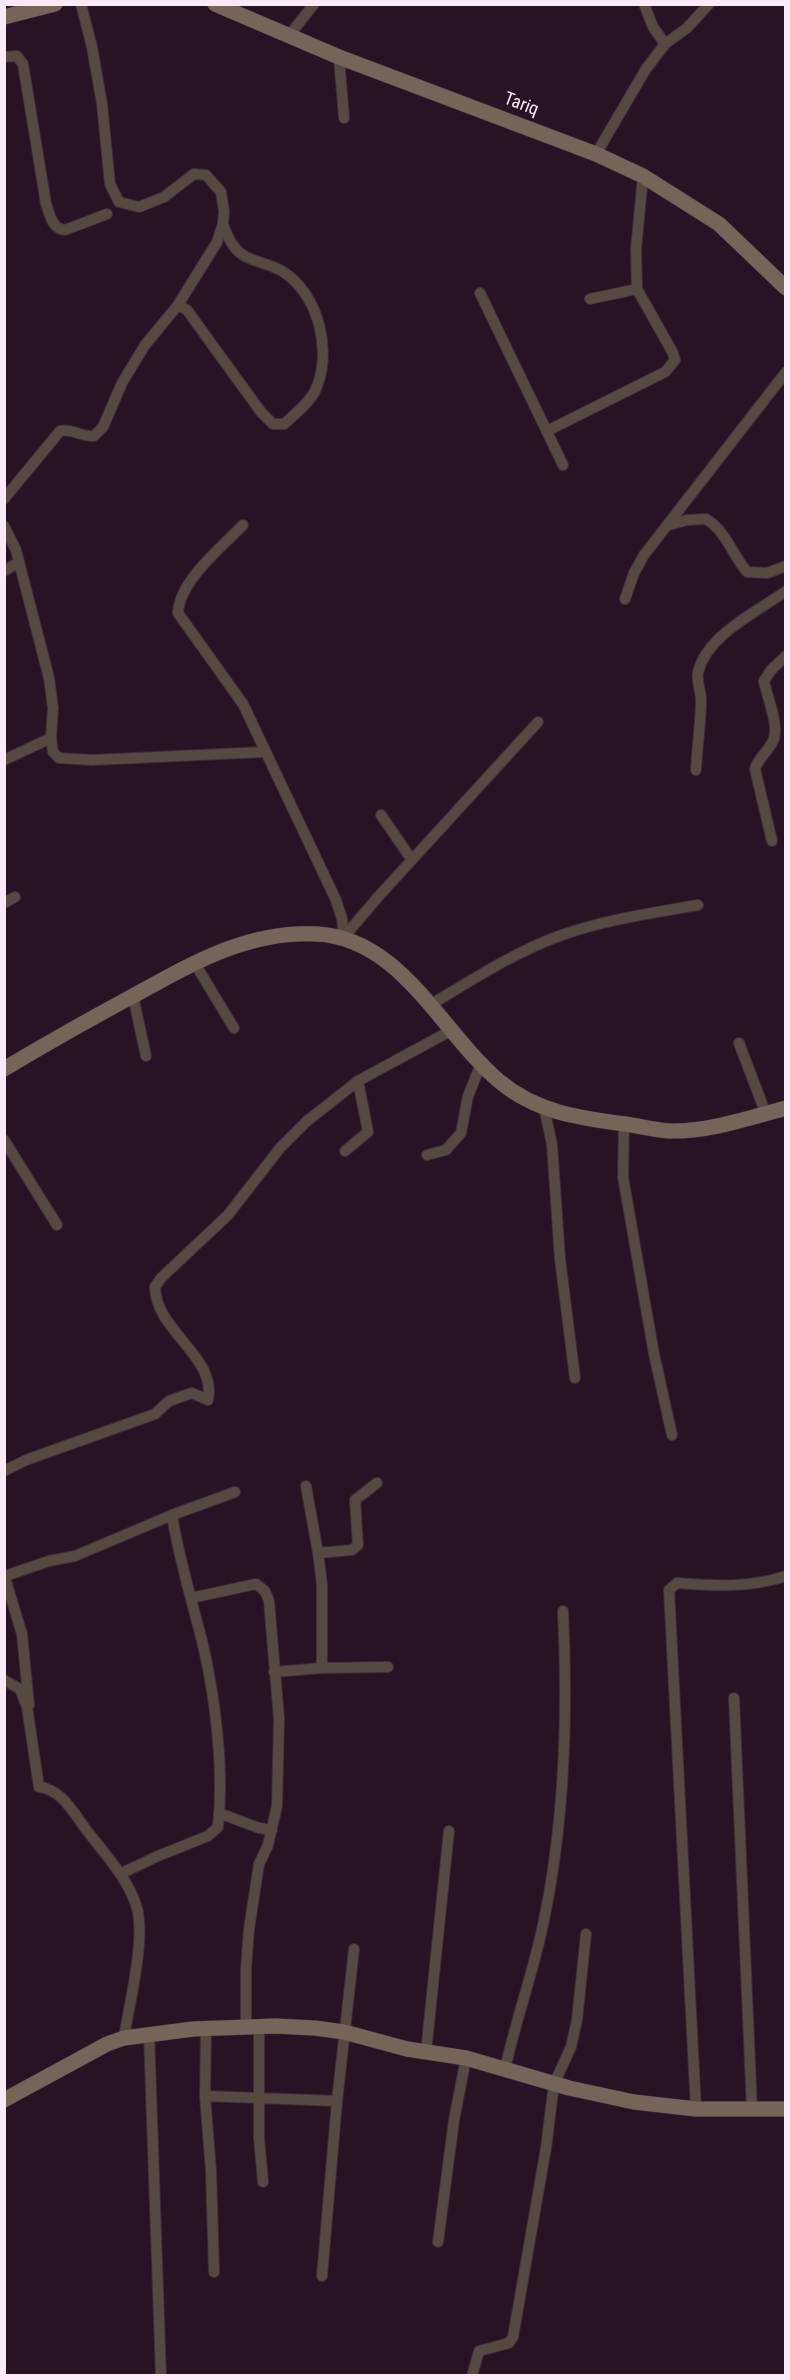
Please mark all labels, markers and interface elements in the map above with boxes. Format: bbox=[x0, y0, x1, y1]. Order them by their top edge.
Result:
street label: Tariq bbox=[501, 89, 541, 121]

